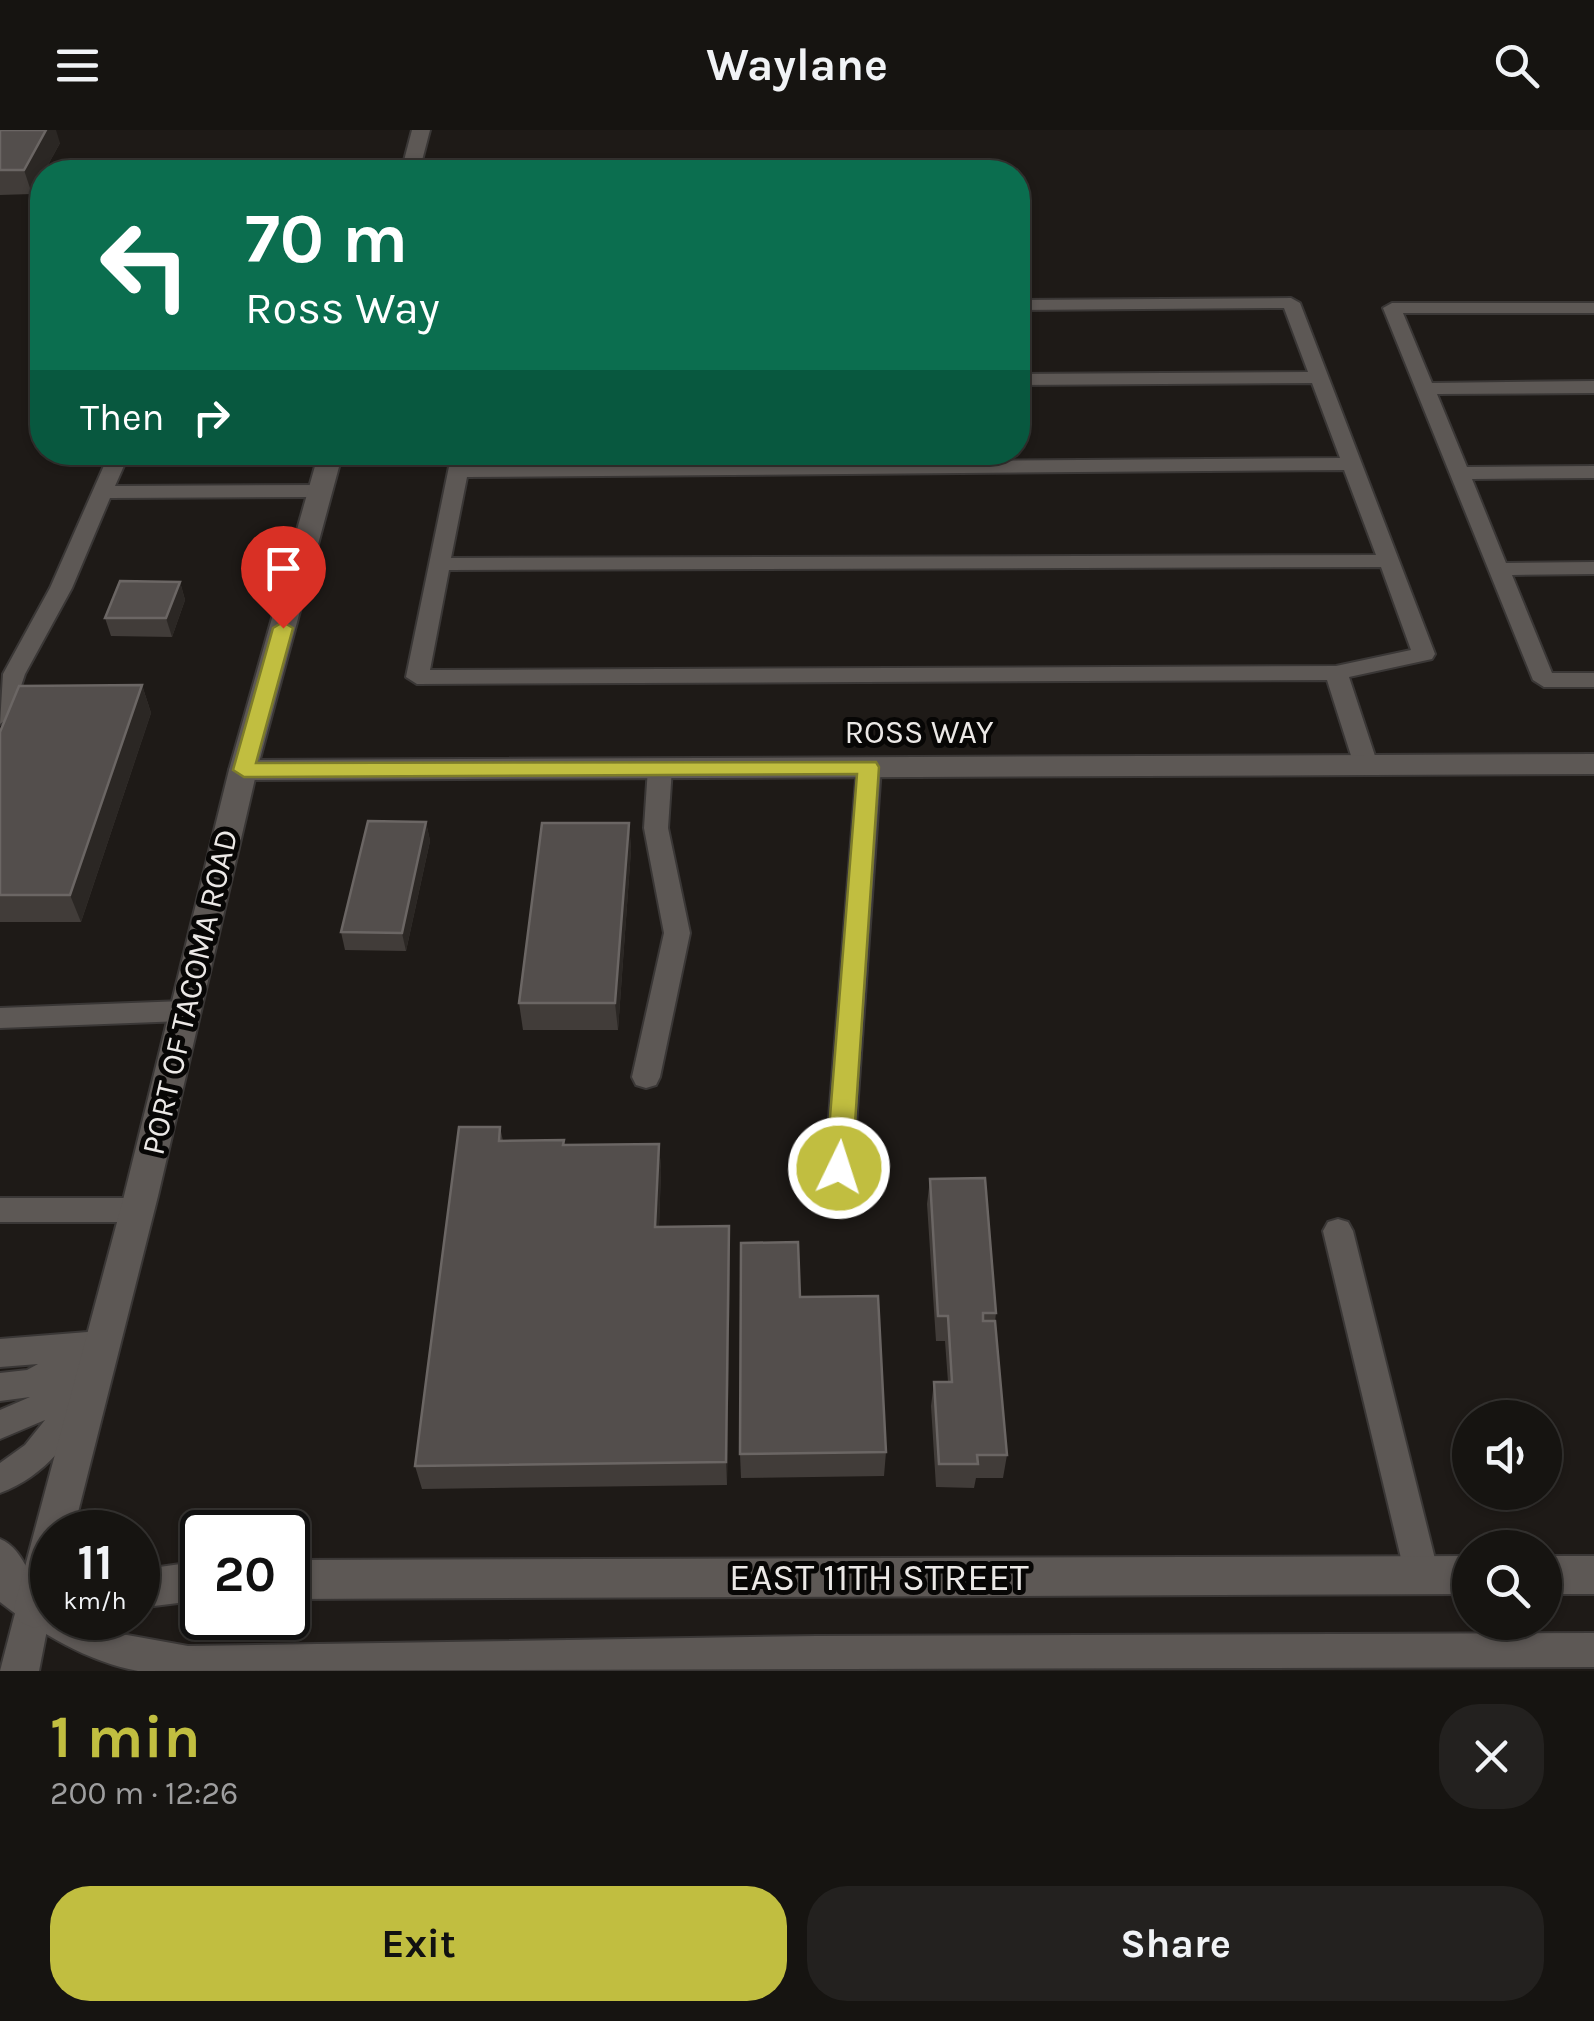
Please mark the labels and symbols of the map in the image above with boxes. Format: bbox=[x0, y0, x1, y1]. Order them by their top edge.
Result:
pin bbox=[241, 526, 326, 629]
street label: ROSS WAY bbox=[844, 714, 994, 751]
street label: PORT OF TACOMA ROAD bbox=[135, 826, 245, 1158]
position arrow bbox=[787, 1116, 891, 1220]
speed limit sign: 20 bbox=[180, 1510, 310, 1640]
street label: EAST 11TH STREET bbox=[729, 1555, 1029, 1600]

